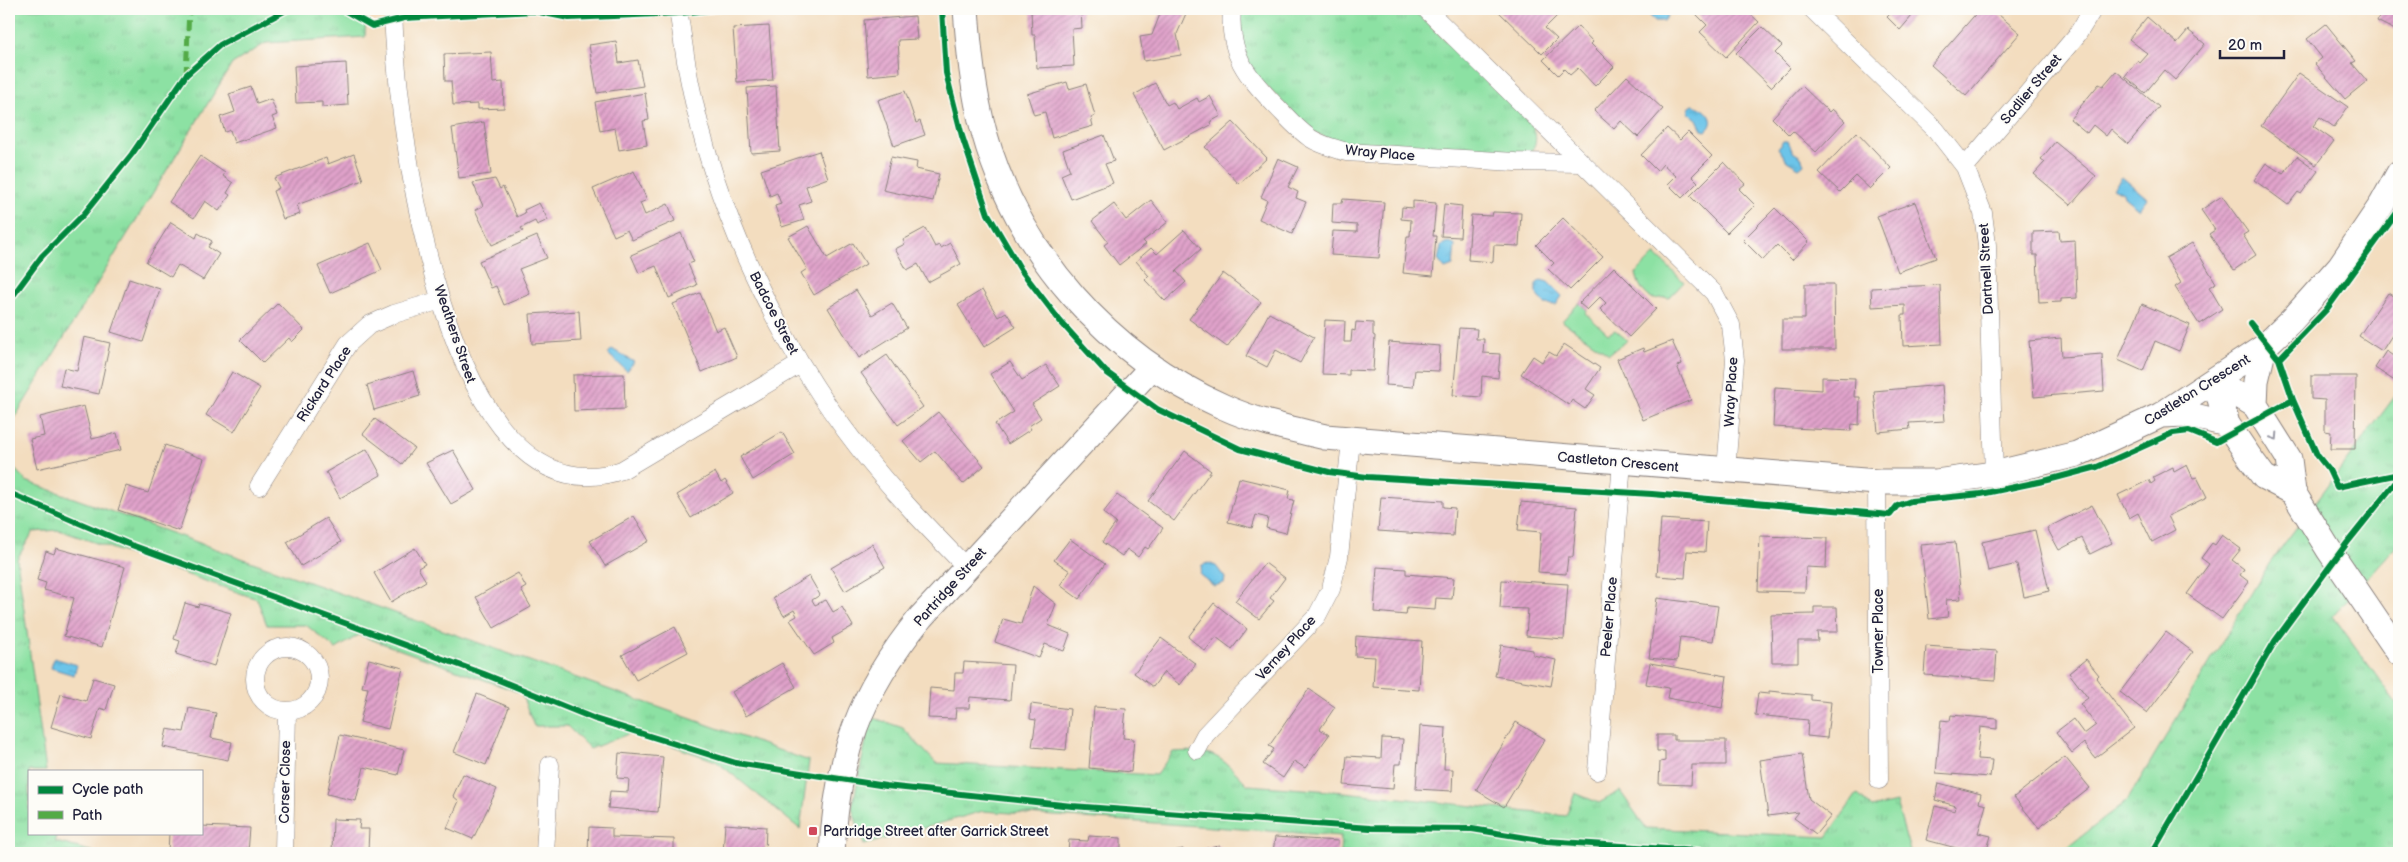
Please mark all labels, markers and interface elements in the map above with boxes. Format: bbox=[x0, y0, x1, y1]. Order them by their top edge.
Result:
scale bar bbox=[2220, 28, 2284, 60]
text: 20 m bbox=[2228, 36, 2262, 55]
street label: Sadlier Street bbox=[1997, 50, 2066, 127]
street label: Wray Place bbox=[1344, 141, 1416, 165]
street label: Dartnell Street bbox=[1975, 222, 1997, 315]
street label: Badcoe Street bbox=[746, 269, 803, 358]
street label: Weathers Street bbox=[430, 283, 480, 386]
street label: Rickard Place bbox=[293, 343, 355, 425]
street label: Castleton Crescent bbox=[2141, 350, 2254, 429]
street label: Wray Place bbox=[1721, 357, 1741, 427]
one-way arrow bbox=[2268, 431, 2278, 440]
street label: Castleton Crescent bbox=[1557, 448, 1680, 476]
street label: Partridge Street bbox=[910, 543, 990, 630]
street label: Peeler Place bbox=[1597, 576, 1621, 658]
street label: Towner Place bbox=[1870, 589, 1887, 673]
street label: Verney Place bbox=[1252, 612, 1320, 684]
street label: Corser Close bbox=[276, 740, 294, 824]
legend bbox=[28, 770, 202, 834]
text: Cycle path bbox=[72, 780, 143, 799]
text: Path bbox=[72, 806, 102, 825]
place label: Partridge Street after Garrick Street bbox=[823, 823, 1049, 840]
marker: Partridge Street after Garrick Street bbox=[807, 825, 819, 837]

